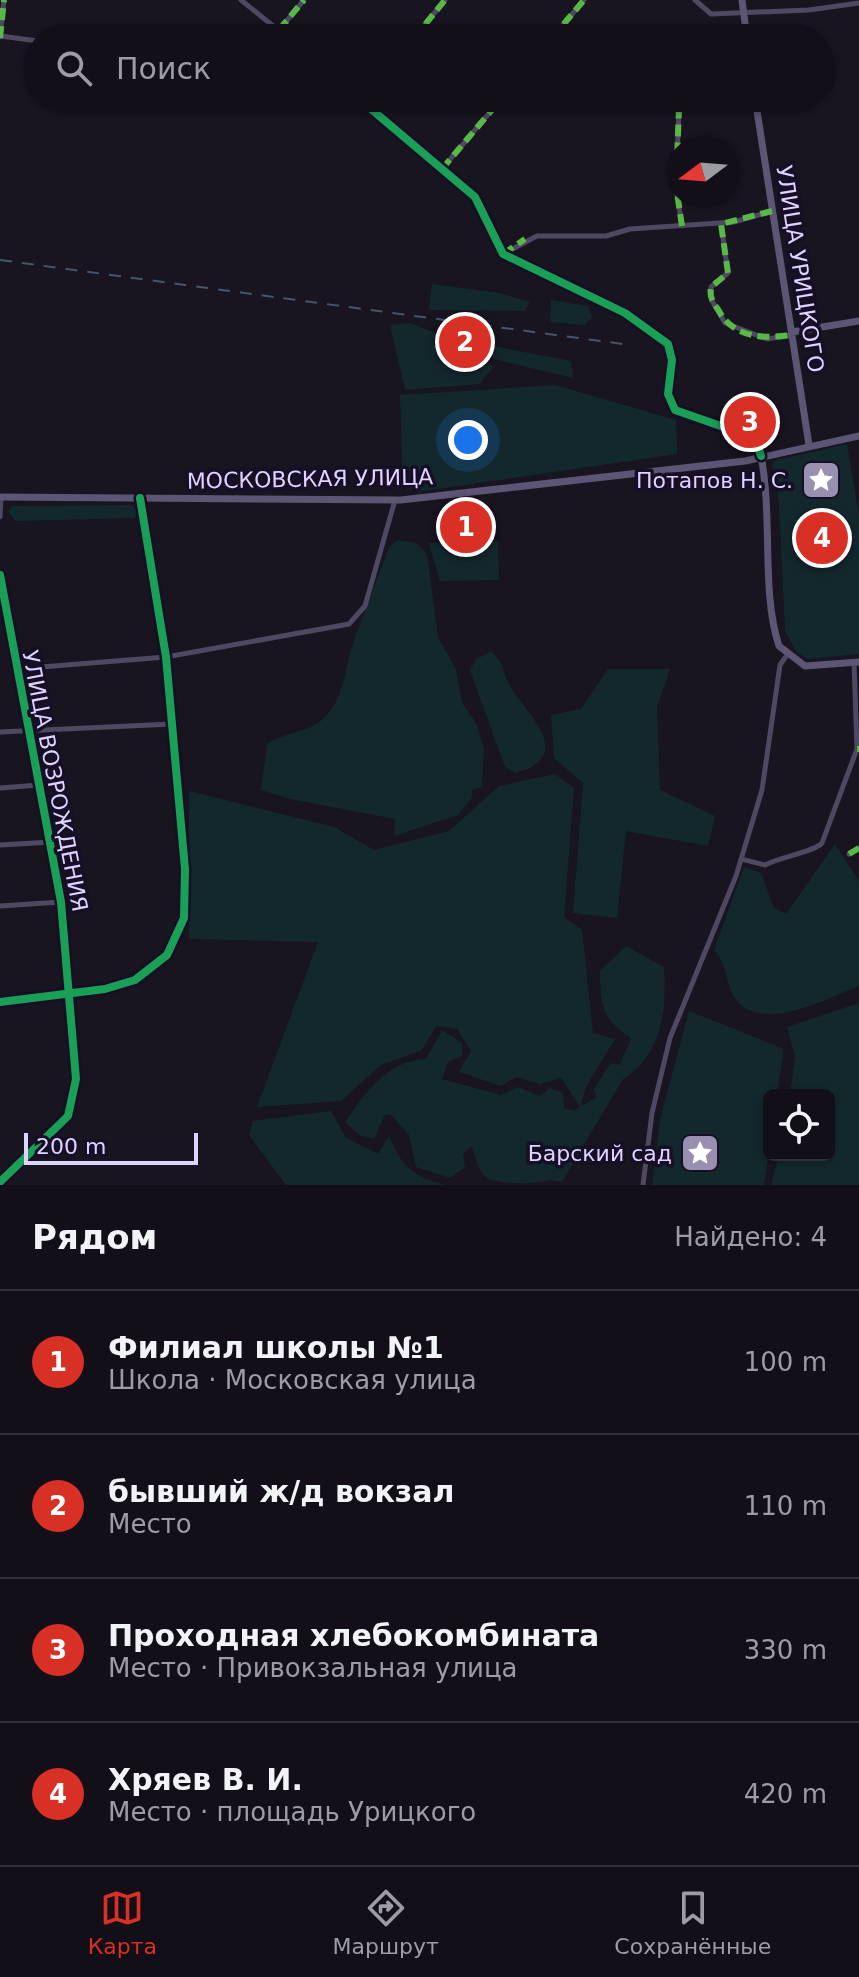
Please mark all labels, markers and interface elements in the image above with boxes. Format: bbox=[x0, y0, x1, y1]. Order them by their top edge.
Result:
search box bbox=[24, 24, 835, 112]
icon: search bbox=[52, 46, 96, 90]
text: Поиск bbox=[116, 51, 211, 86]
north arrow bbox=[667, 136, 739, 208]
street label: УЛИЦА УРИЦКОГО bbox=[771, 164, 829, 374]
pin: 2 bbox=[439, 312, 491, 372]
pin: 3 bbox=[724, 392, 776, 452]
your location bbox=[448, 420, 488, 460]
place icon: Потапов Н. С. bbox=[800, 459, 842, 501]
street label: МОСКОВСКАЯ УЛИЦА bbox=[187, 464, 433, 494]
place label: Потапов Н. С. bbox=[636, 468, 793, 493]
pin: 1 bbox=[440, 497, 492, 557]
pin: 4 bbox=[796, 508, 848, 568]
street label: УЛИЦА ВОЗРОЖДЕНИЯ bbox=[17, 648, 93, 914]
map controls bbox=[763, 1089, 835, 1161]
button: locate bbox=[763, 1089, 835, 1161]
scale bar bbox=[24, 1129, 198, 1165]
place icon: Барский сад bbox=[679, 1132, 721, 1174]
text: 200 m bbox=[36, 1134, 106, 1159]
place label: Барский сад bbox=[528, 1141, 672, 1166]
text: Рядом bbox=[32, 1217, 157, 1257]
text: Найдено: 4 bbox=[674, 1222, 827, 1252]
text: Филиал школы №1 bbox=[108, 1330, 444, 1365]
text: 1 bbox=[49, 1347, 67, 1377]
text: 100 m bbox=[744, 1347, 827, 1377]
text: Школа · Московская улица bbox=[108, 1365, 477, 1395]
text: бывший ж/д вокзал bbox=[108, 1474, 455, 1509]
text: 2 bbox=[49, 1491, 67, 1521]
text: 110 m bbox=[744, 1491, 827, 1521]
text: Место bbox=[108, 1509, 192, 1539]
text: Проходная хлебокомбината bbox=[108, 1618, 599, 1653]
text: 3 bbox=[49, 1635, 67, 1665]
text: 330 m bbox=[744, 1635, 827, 1665]
text: Место · Привокзальная улица bbox=[108, 1653, 518, 1683]
text: Хряев В. И. bbox=[108, 1762, 303, 1797]
text: 4 bbox=[49, 1779, 67, 1809]
text: 420 m bbox=[744, 1779, 827, 1809]
text: Место · площадь Урицкого bbox=[108, 1797, 476, 1827]
tab: Карта bbox=[88, 1886, 157, 1959]
tab: Маршрут bbox=[333, 1886, 439, 1959]
tab: Сохранённые bbox=[614, 1886, 771, 1959]

